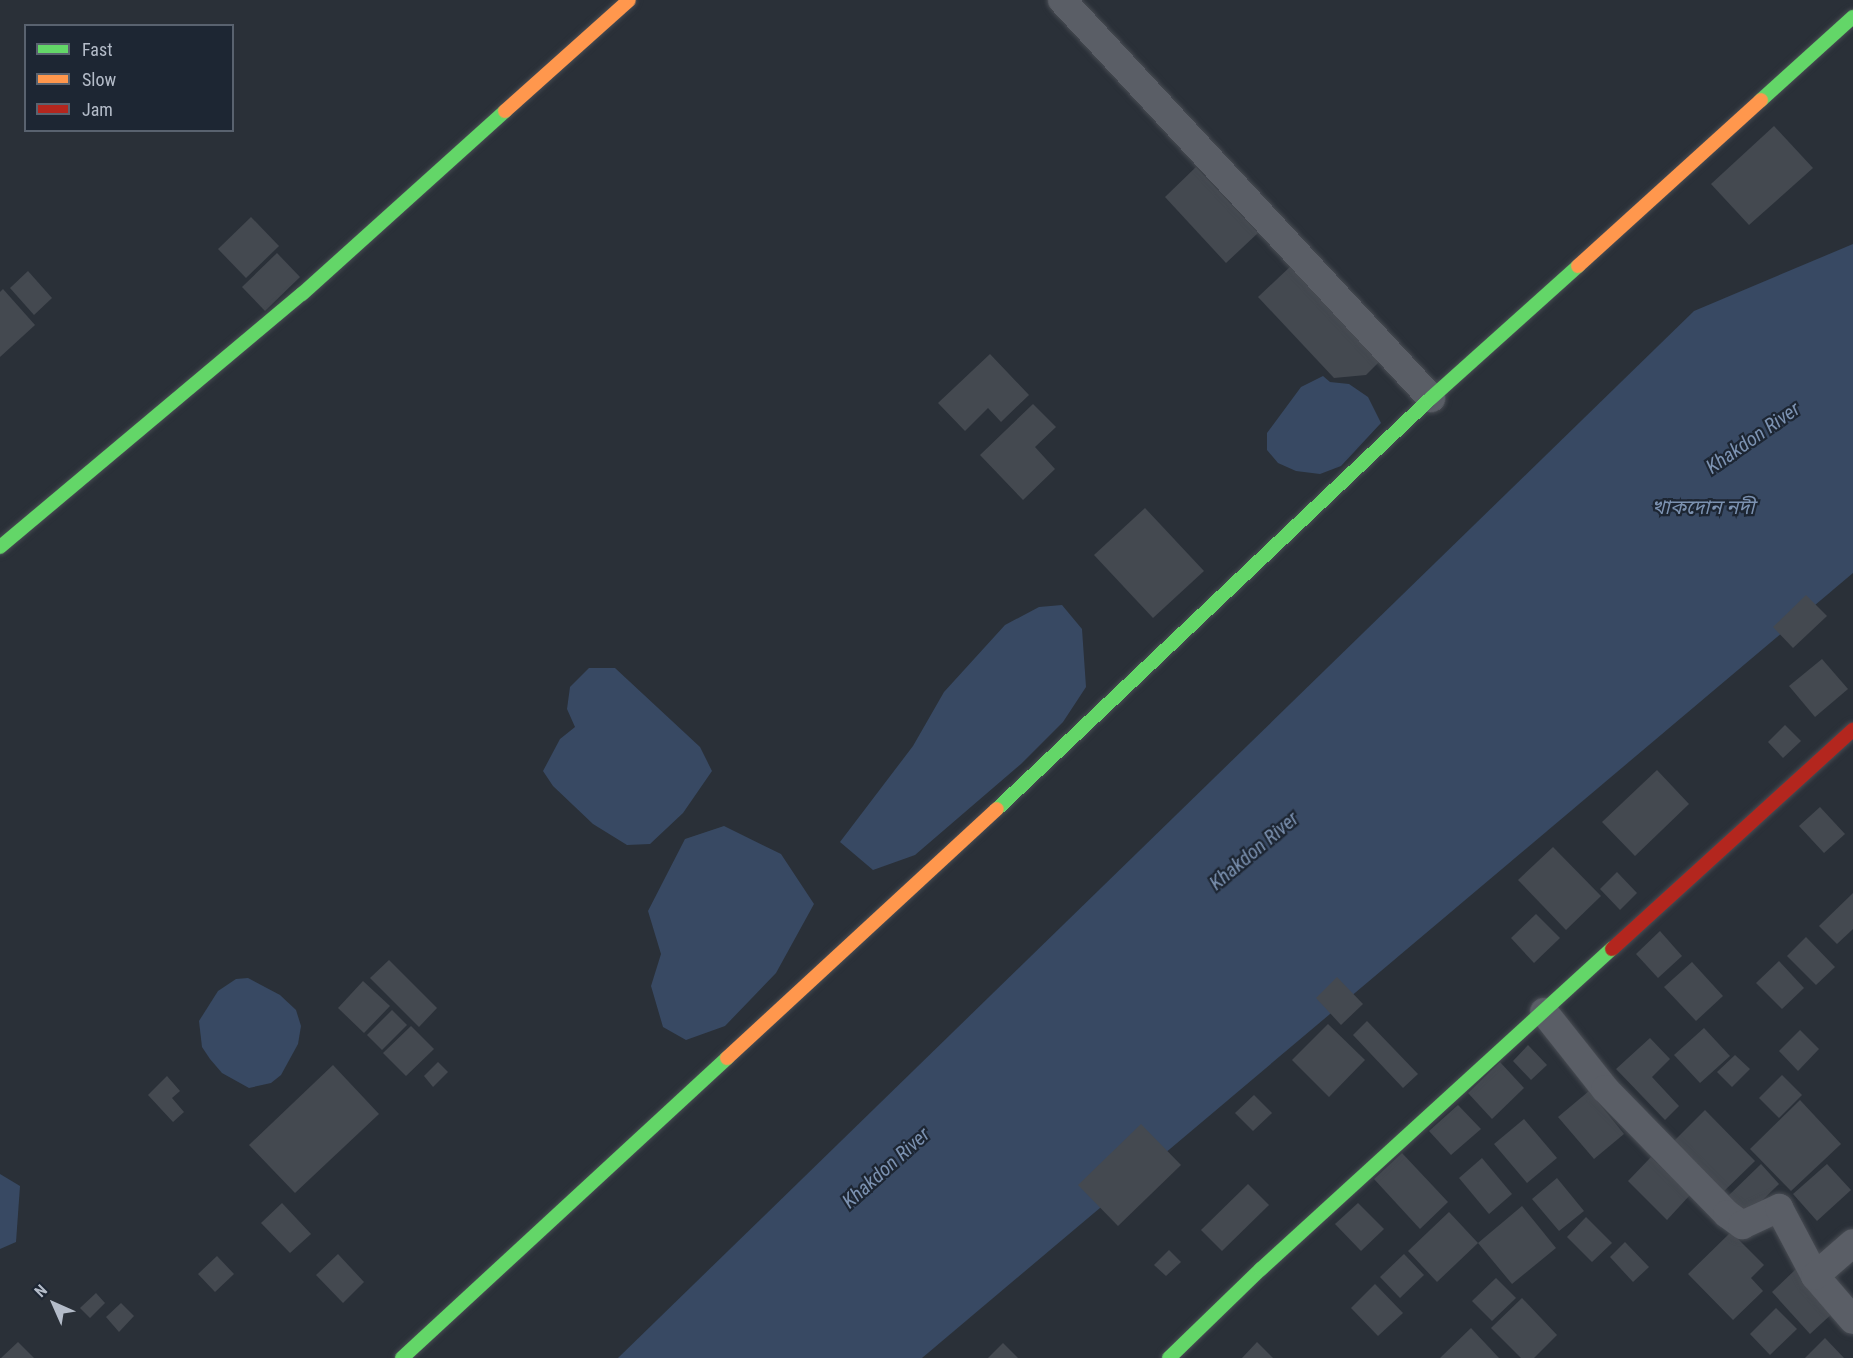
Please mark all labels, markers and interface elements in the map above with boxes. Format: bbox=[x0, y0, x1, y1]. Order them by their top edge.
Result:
legend bbox=[24, 24, 234, 132]
text: Fast bbox=[82, 39, 113, 60]
text: Slow bbox=[82, 69, 116, 90]
text: Jam bbox=[82, 99, 113, 120]
water label: Khakdon River bbox=[1701, 397, 1805, 479]
water label: খাকদোন নদী bbox=[1651, 495, 1755, 519]
water label: Khakdon River bbox=[1205, 807, 1303, 895]
water label: Khakdon River bbox=[837, 1123, 935, 1213]
north arrow bbox=[24, 1274, 84, 1334]
text: N bbox=[31, 1281, 51, 1301]

